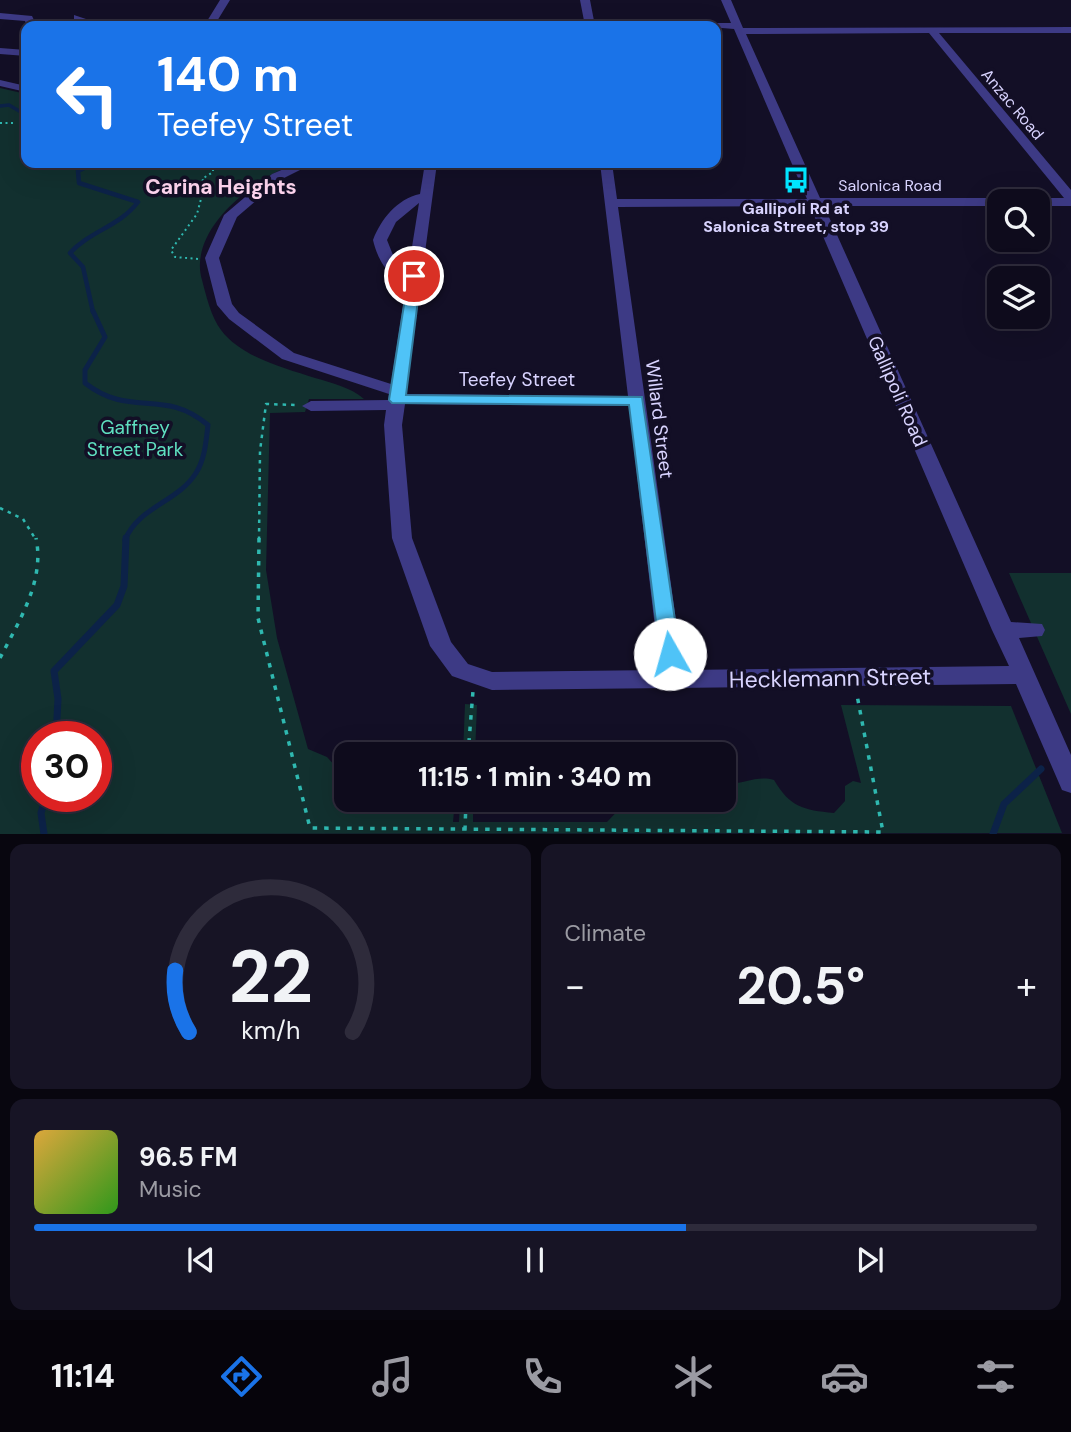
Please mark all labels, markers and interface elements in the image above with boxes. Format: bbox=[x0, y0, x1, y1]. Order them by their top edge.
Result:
text: 140 m bbox=[157, 42, 299, 106]
icon: left bbox=[42, 49, 133, 140]
street label: Anzac Road bbox=[977, 64, 1048, 144]
text: Teefey Street bbox=[157, 104, 353, 146]
bus stop icon: Gallipoli Rd at Salonica Street, stop 39 bbox=[781, 165, 811, 195]
district label: Carina Heights bbox=[145, 173, 297, 201]
street label: Salonica Road bbox=[838, 175, 942, 196]
map controls bbox=[987, 189, 1050, 329]
button: search bbox=[987, 189, 1050, 252]
place label: Gallipoli Rd at Salonica Street, stop 39 bbox=[703, 198, 889, 237]
pin bbox=[384, 246, 444, 306]
icon: arrive bbox=[395, 257, 433, 295]
button: layers bbox=[987, 266, 1050, 329]
street label: Gallipoli Road bbox=[862, 332, 933, 451]
street label: Willard Street bbox=[640, 358, 679, 480]
street label: Teefey Street bbox=[459, 367, 575, 392]
park label: Gaffney Street Park bbox=[87, 415, 184, 462]
position arrow bbox=[633, 617, 707, 691]
street label: Hecklemann Street bbox=[729, 661, 931, 695]
speed limit sign: 30 bbox=[21, 721, 112, 812]
text: 11:15 · 1 min · 340 m bbox=[418, 760, 652, 794]
text: Climate bbox=[565, 918, 646, 948]
text: 22 bbox=[228, 931, 312, 1026]
text: 20.5° bbox=[736, 952, 865, 1020]
text: − bbox=[565, 961, 585, 1011]
text: + bbox=[1016, 961, 1037, 1011]
text: km/h bbox=[241, 1014, 300, 1047]
text: 96.5 FM bbox=[139, 1140, 237, 1174]
text: Music bbox=[139, 1174, 202, 1204]
icon: previous bbox=[182, 1241, 220, 1279]
icon: pause bbox=[516, 1241, 554, 1279]
icon: next bbox=[851, 1241, 889, 1279]
icon: directions bbox=[217, 1352, 266, 1401]
icon: music bbox=[368, 1352, 417, 1401]
icon: phone bbox=[518, 1352, 567, 1401]
icon: climate bbox=[669, 1352, 718, 1401]
icon: car bbox=[820, 1352, 869, 1401]
icon: filters bbox=[971, 1352, 1020, 1401]
text: 11:14 bbox=[51, 1355, 115, 1397]

